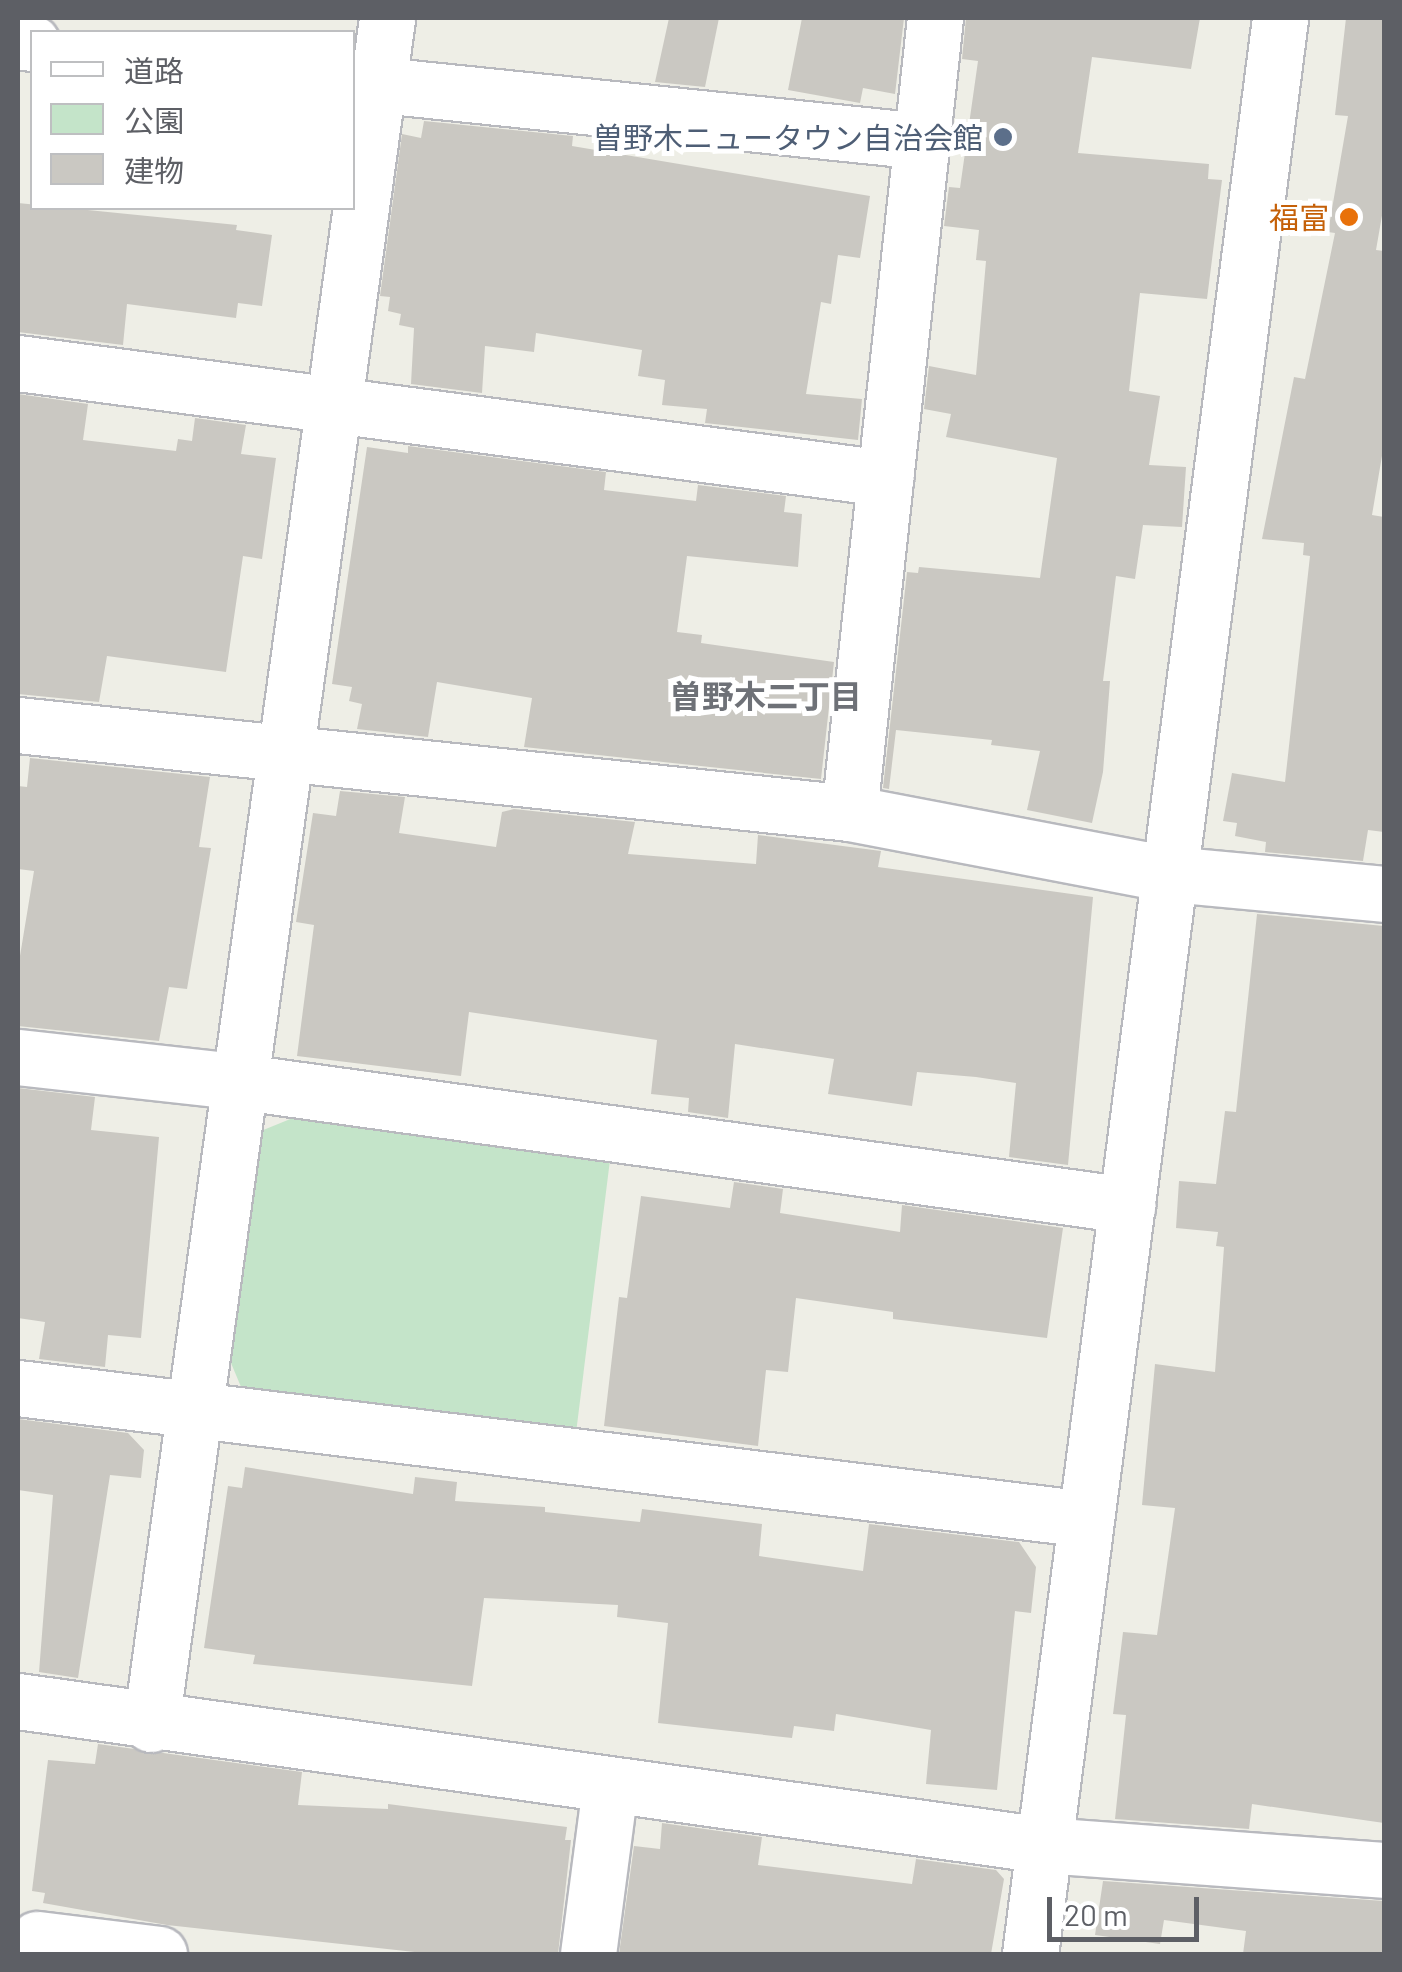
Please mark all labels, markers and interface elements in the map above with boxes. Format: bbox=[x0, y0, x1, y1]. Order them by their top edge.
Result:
legend bbox=[30, 30, 355, 210]
text: 道路 bbox=[124, 52, 184, 88]
text: 公園 bbox=[124, 102, 184, 138]
place label: 曽野木ニュータウン自治会館 bbox=[593, 119, 983, 155]
marker: 曽野木ニュータウン自治会館 bbox=[992, 126, 1014, 148]
text: 建物 bbox=[124, 152, 184, 188]
place label: 福富 bbox=[1269, 199, 1329, 235]
marker: 福富 bbox=[1338, 206, 1360, 228]
district label: 曽野木二丁目 bbox=[670, 676, 862, 714]
scale bar bbox=[1052, 1877, 1204, 1939]
text: 20 m bbox=[1064, 1896, 1128, 1932]

